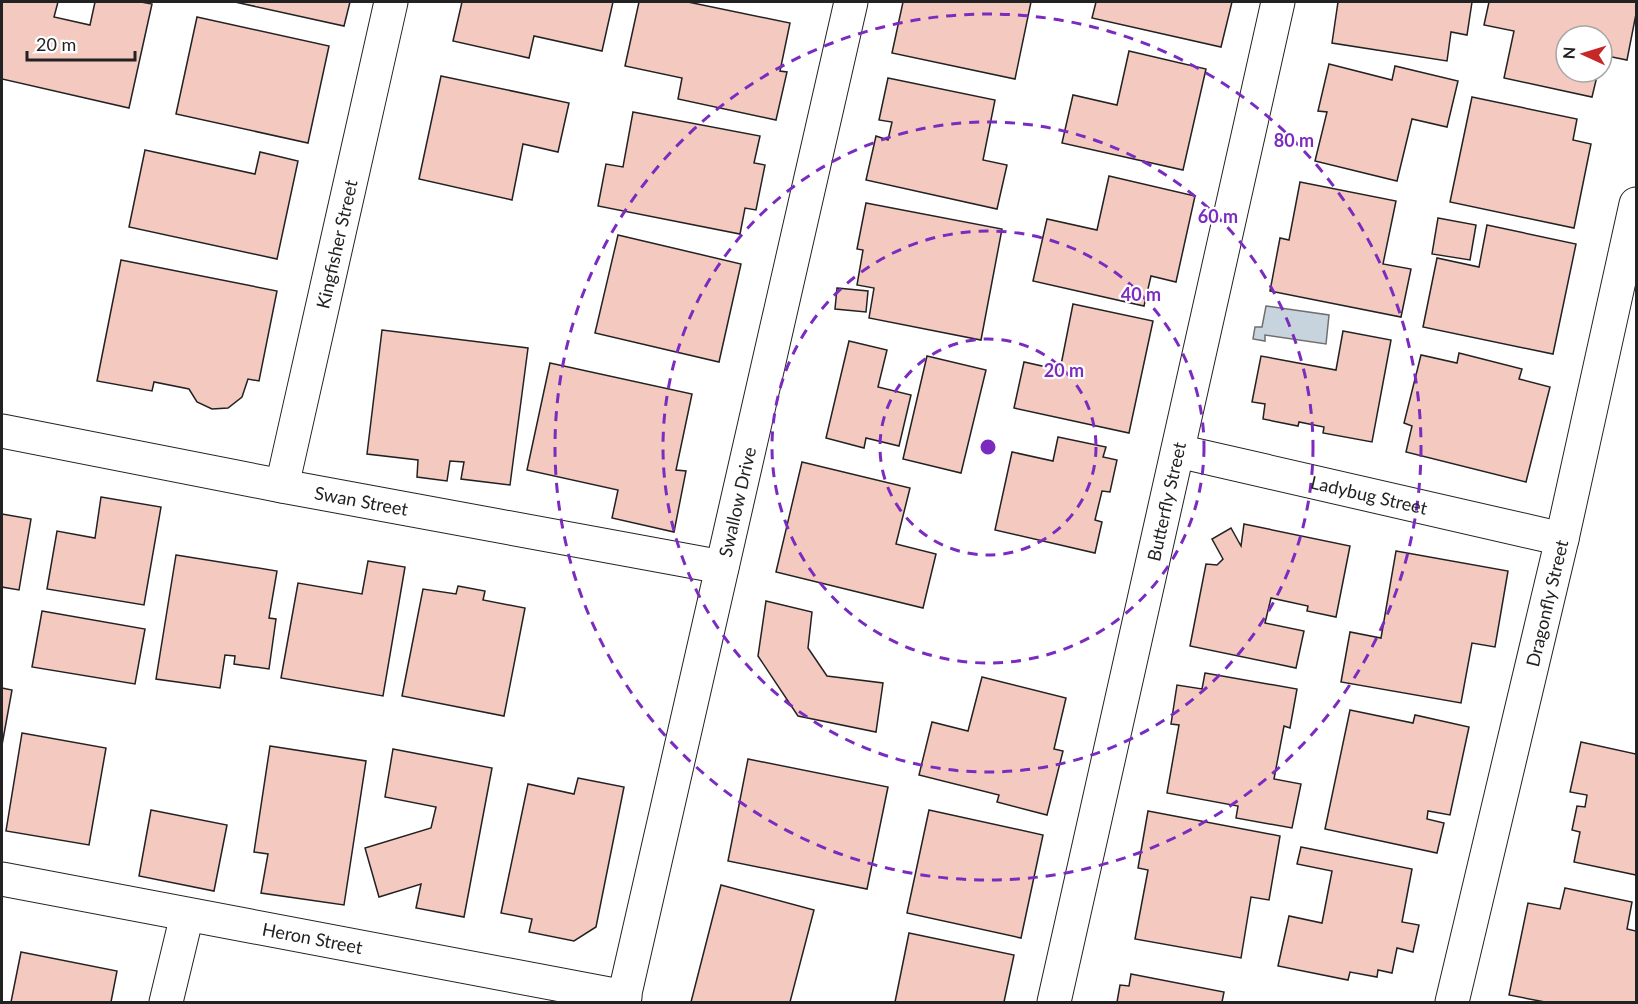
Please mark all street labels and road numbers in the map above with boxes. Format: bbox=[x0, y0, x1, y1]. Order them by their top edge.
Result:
street label: Kingfisher Street bbox=[311, 177, 362, 311]
street label: Butterfly Street bbox=[1142, 439, 1190, 563]
street label: Swallow Drive bbox=[714, 445, 760, 559]
street label: Ladybug Street bbox=[1309, 471, 1430, 519]
street label: Swan Street bbox=[313, 481, 410, 520]
street label: Dragonfly Street bbox=[1521, 537, 1573, 669]
street label: Heron Street bbox=[261, 918, 365, 958]

